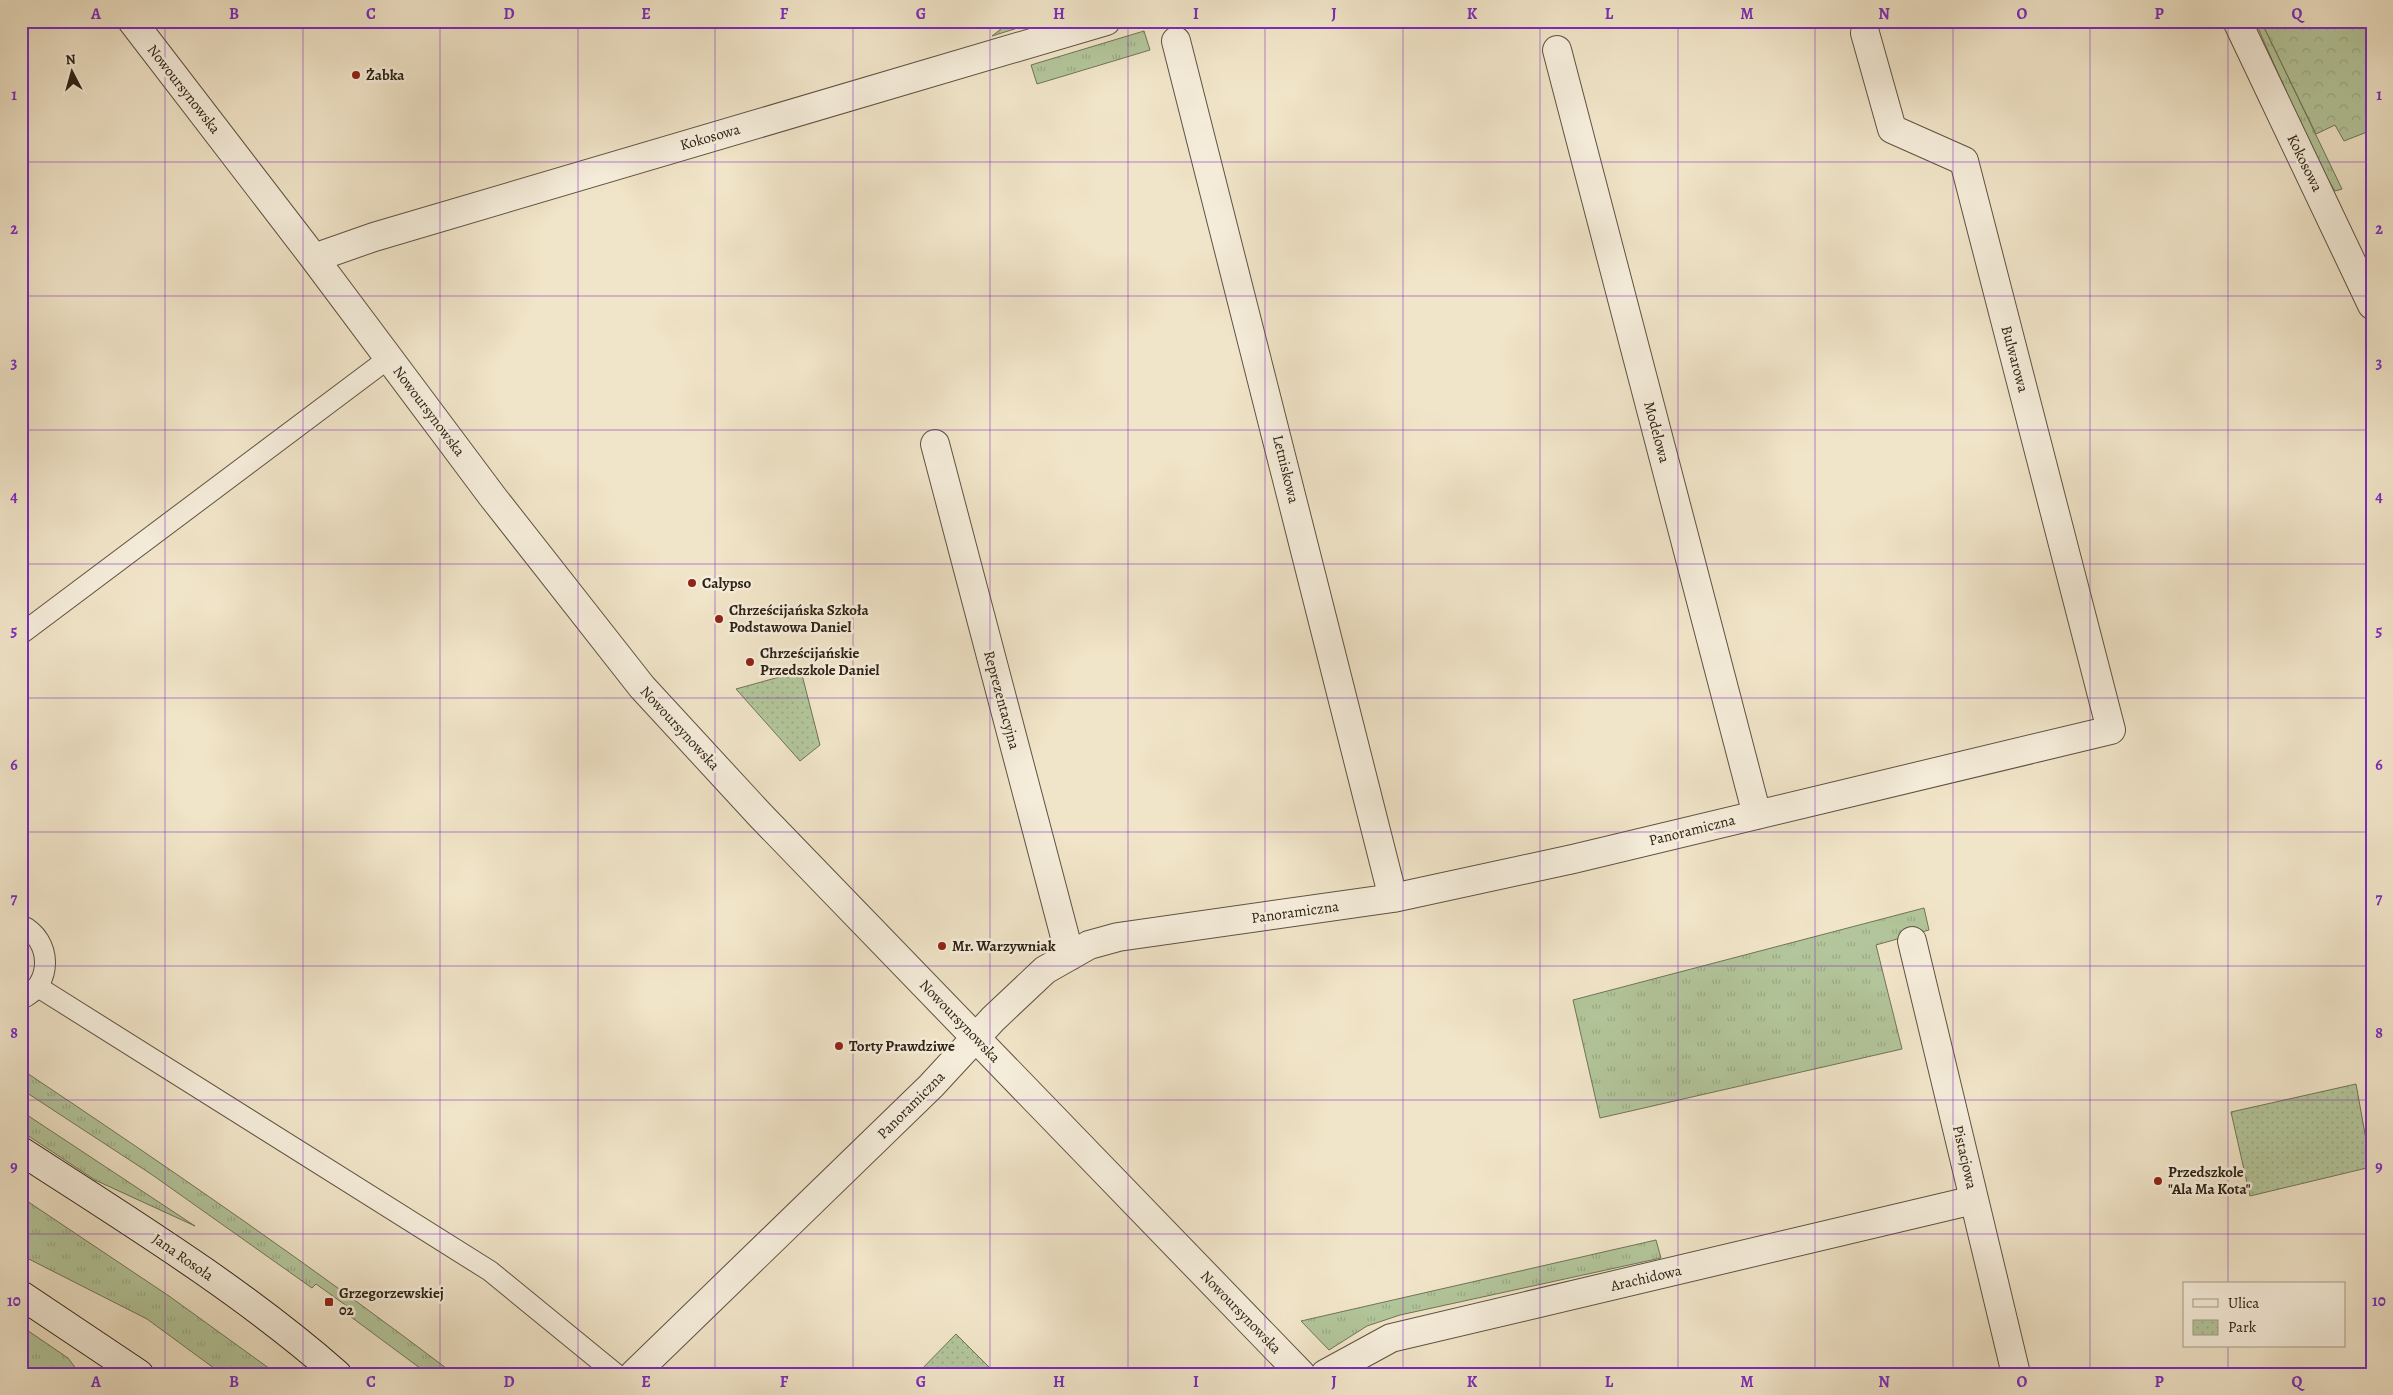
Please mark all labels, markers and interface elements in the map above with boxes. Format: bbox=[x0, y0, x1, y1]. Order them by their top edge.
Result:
text: A bbox=[90, 3, 102, 25]
text: B bbox=[229, 3, 239, 25]
text: C bbox=[366, 3, 376, 25]
text: D bbox=[503, 3, 515, 25]
text: E bbox=[641, 3, 651, 25]
text: F bbox=[780, 3, 789, 25]
text: G bbox=[916, 3, 926, 25]
text: H bbox=[1053, 3, 1065, 25]
text: I bbox=[1193, 3, 1199, 25]
text: J bbox=[1331, 3, 1337, 25]
text: K bbox=[1467, 3, 1478, 25]
text: L bbox=[1605, 3, 1614, 25]
text: M bbox=[1740, 3, 1754, 25]
text: N bbox=[1878, 3, 1890, 25]
text: O bbox=[2017, 3, 2028, 25]
text: P bbox=[2154, 3, 2164, 25]
text: Q bbox=[2292, 3, 2306, 25]
street label: Nowoursynowska bbox=[143, 40, 225, 138]
north arrow bbox=[48, 48, 98, 98]
text: N bbox=[65, 50, 77, 70]
place label: Żabka bbox=[366, 65, 405, 85]
marker: Żabka bbox=[350, 69, 362, 81]
text: 1 bbox=[11, 84, 17, 106]
text: 1 bbox=[2376, 84, 2382, 106]
street label: Kokosowa bbox=[678, 119, 742, 155]
street label: Kokosowa bbox=[2282, 131, 2328, 195]
text: 2 bbox=[10, 218, 18, 240]
text: 2 bbox=[2375, 218, 2383, 240]
street label: Bulwarowa bbox=[1997, 323, 2033, 395]
text: 3 bbox=[11, 352, 18, 374]
text: 3 bbox=[2376, 352, 2383, 374]
street label: Nowoursynowska bbox=[388, 362, 470, 460]
street label: Modelowa bbox=[1639, 399, 1675, 465]
street label: Letniskowa bbox=[1268, 433, 1304, 505]
text: 4 bbox=[10, 486, 18, 508]
text: 4 bbox=[2375, 486, 2383, 508]
place label: Calypso bbox=[702, 573, 752, 593]
marker: Calypso bbox=[686, 577, 698, 589]
place label: Chrześcijańska Szkoła Podstawowa Daniel bbox=[729, 600, 870, 637]
marker: Chrześcijańska Szkoła Podstawowa Daniel bbox=[713, 613, 725, 625]
text: 5 bbox=[11, 620, 18, 642]
text: 5 bbox=[2376, 620, 2383, 642]
place label: Chrześcijańskie Przedszkole Daniel bbox=[760, 643, 880, 680]
street label: Reprezentacyjna bbox=[979, 648, 1025, 752]
marker: Chrześcijańskie Przedszkole Daniel bbox=[744, 656, 756, 668]
street label: Nowoursynowska bbox=[636, 682, 724, 774]
text: 6 bbox=[10, 754, 18, 776]
text: 6 bbox=[2375, 754, 2383, 776]
street label: Panoramiczna bbox=[1647, 810, 1737, 850]
text: 7 bbox=[11, 888, 18, 910]
text: 7 bbox=[2376, 888, 2383, 910]
street label: Panoramiczna bbox=[1250, 896, 1340, 928]
place label: Mr. Warzywniak bbox=[952, 936, 1056, 956]
marker: Mr. Warzywniak bbox=[936, 940, 948, 952]
street label: Nowoursynowska bbox=[915, 975, 1005, 1067]
text: 8 bbox=[10, 1022, 18, 1044]
text: 8 bbox=[2375, 1022, 2383, 1044]
place label: Torty Prawdziwe bbox=[849, 1036, 955, 1056]
marker: Torty Prawdziwe bbox=[833, 1040, 845, 1052]
street label: Panoramiczna bbox=[873, 1067, 949, 1143]
street label: Pistacjowa bbox=[1948, 1123, 1982, 1191]
text: 9 bbox=[10, 1156, 18, 1178]
text: 9 bbox=[2375, 1156, 2383, 1178]
place label: Przedszkole "Ala Ma Kota" bbox=[2168, 1162, 2251, 1199]
marker: Przedszkole "Ala Ma Kota" bbox=[2152, 1175, 2164, 1187]
street label: Jana Rosoła bbox=[148, 1229, 218, 1285]
street label: Arachidowa bbox=[1608, 1260, 1683, 1296]
street label: Nowoursynowska bbox=[1196, 1266, 1286, 1358]
legend bbox=[2183, 1282, 2346, 1348]
place label: Grzegorzewskiej 02 bbox=[339, 1283, 444, 1320]
text: 10 bbox=[7, 1290, 21, 1312]
text: 10 bbox=[2372, 1290, 2386, 1312]
text: Ulica bbox=[2228, 1293, 2259, 1313]
marker: Grzegorzewskiej 02 bbox=[323, 1296, 335, 1308]
text: Park bbox=[2228, 1317, 2257, 1337]
text: A bbox=[90, 1371, 102, 1393]
text: B bbox=[229, 1371, 239, 1393]
text: C bbox=[366, 1371, 376, 1393]
text: D bbox=[503, 1371, 515, 1393]
text: E bbox=[641, 1371, 651, 1393]
text: F bbox=[780, 1371, 789, 1393]
text: G bbox=[916, 1371, 926, 1393]
text: H bbox=[1053, 1371, 1065, 1393]
text: I bbox=[1193, 1371, 1199, 1393]
text: J bbox=[1331, 1371, 1337, 1393]
text: K bbox=[1467, 1371, 1478, 1393]
text: L bbox=[1605, 1371, 1614, 1393]
text: M bbox=[1740, 1371, 1754, 1393]
text: N bbox=[1878, 1371, 1890, 1393]
text: O bbox=[2017, 1371, 2028, 1393]
text: P bbox=[2154, 1371, 2164, 1393]
text: Q bbox=[2292, 1371, 2306, 1393]

